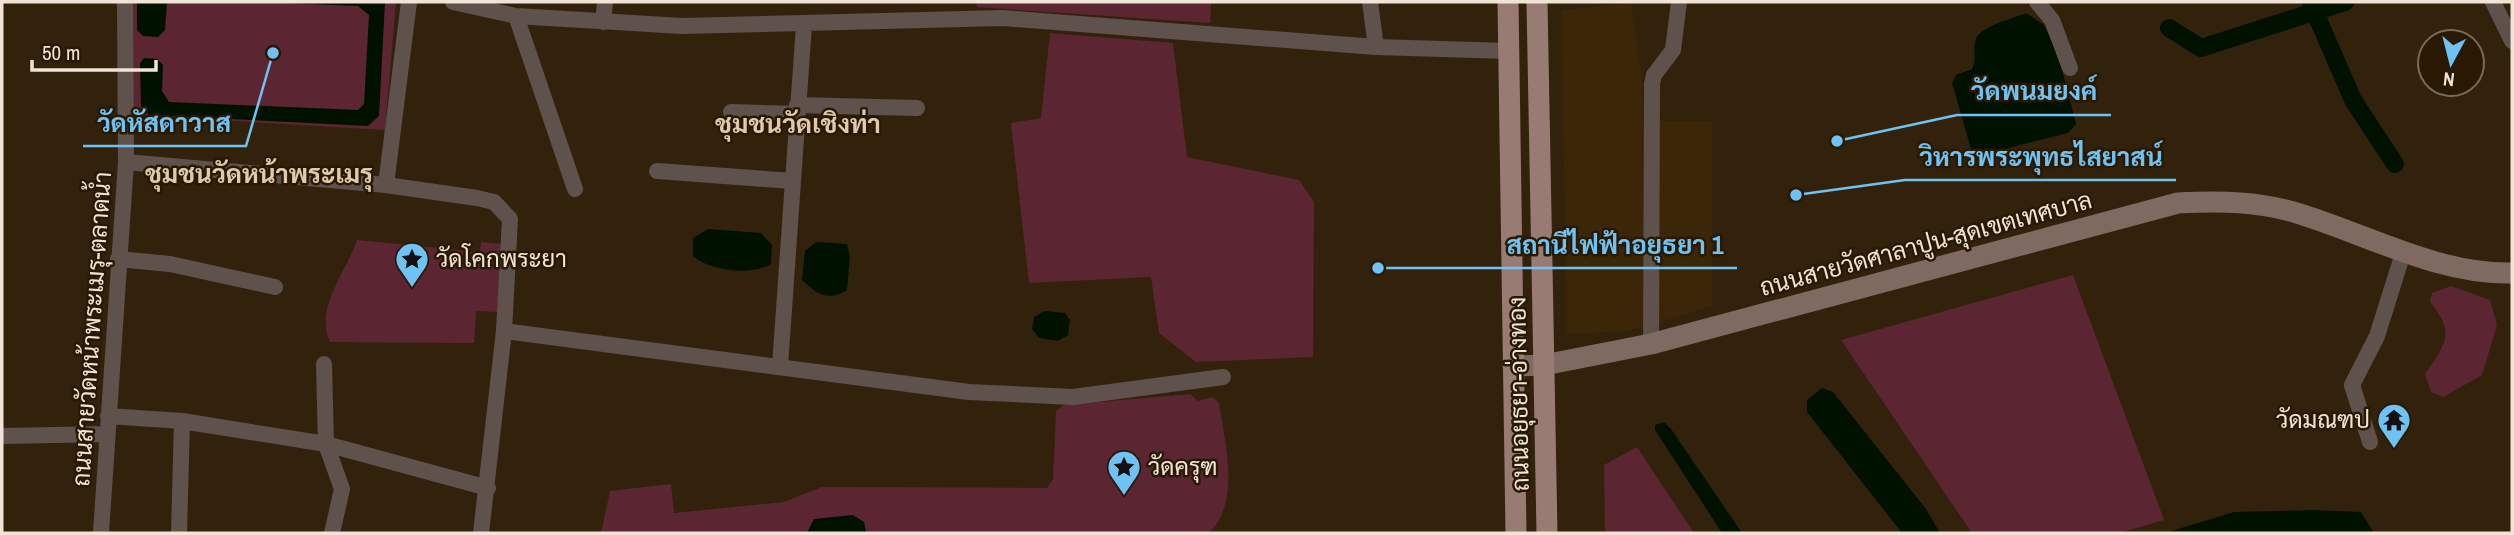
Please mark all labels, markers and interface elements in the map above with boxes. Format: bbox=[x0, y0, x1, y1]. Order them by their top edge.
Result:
scale bar bbox=[32, 28, 156, 72]
north arrow bbox=[2416, 28, 2486, 98]
text: 50 m bbox=[42, 38, 80, 67]
text: N bbox=[2442, 66, 2456, 93]
callout: วัดพนมยงค์ bbox=[1957, 68, 2111, 115]
text: วัดพนมยงค์ bbox=[1971, 73, 2098, 108]
callout: วัดหัสดาวาส bbox=[83, 99, 246, 146]
text: วัดหัสดาวาส bbox=[97, 105, 231, 140]
district label: ชุมชนวัดเชิงท่า bbox=[715, 106, 881, 142]
callout: วิหารพระพุทธไสยาสน์ bbox=[1905, 133, 2176, 180]
text: วิหารพระพุทธไสยาสน์ bbox=[1918, 139, 2164, 175]
district label: ชุมชนวัดหน้าพระเมรุ bbox=[145, 156, 373, 192]
street label: ถนนสายวัดหน้าพระเมรุ-ตลาดน้ำ bbox=[61, 170, 119, 488]
street label: ถนนสายวัดศาลาปูน-สุดเขตเทศบาล bbox=[1756, 183, 2096, 305]
callout: สถานีไฟฟ้าอยุธยา 1 bbox=[1492, 221, 1737, 268]
text: สถานีไฟฟ้าอยุธยา 1 bbox=[1506, 227, 1724, 263]
place icon: วัดโคกพระยา bbox=[393, 240, 431, 289]
place label: วัดโคกพระยา bbox=[436, 242, 567, 274]
street label: ถนนอยุธยา-อ่างทอง bbox=[1500, 296, 1537, 492]
temple icon: วัดมณฑป bbox=[2375, 401, 2413, 450]
place label: วัดมณฑป bbox=[2276, 403, 2370, 435]
place icon: วัดครุฑ bbox=[1105, 448, 1143, 497]
place label: วัดครุฑ bbox=[1148, 450, 1218, 483]

